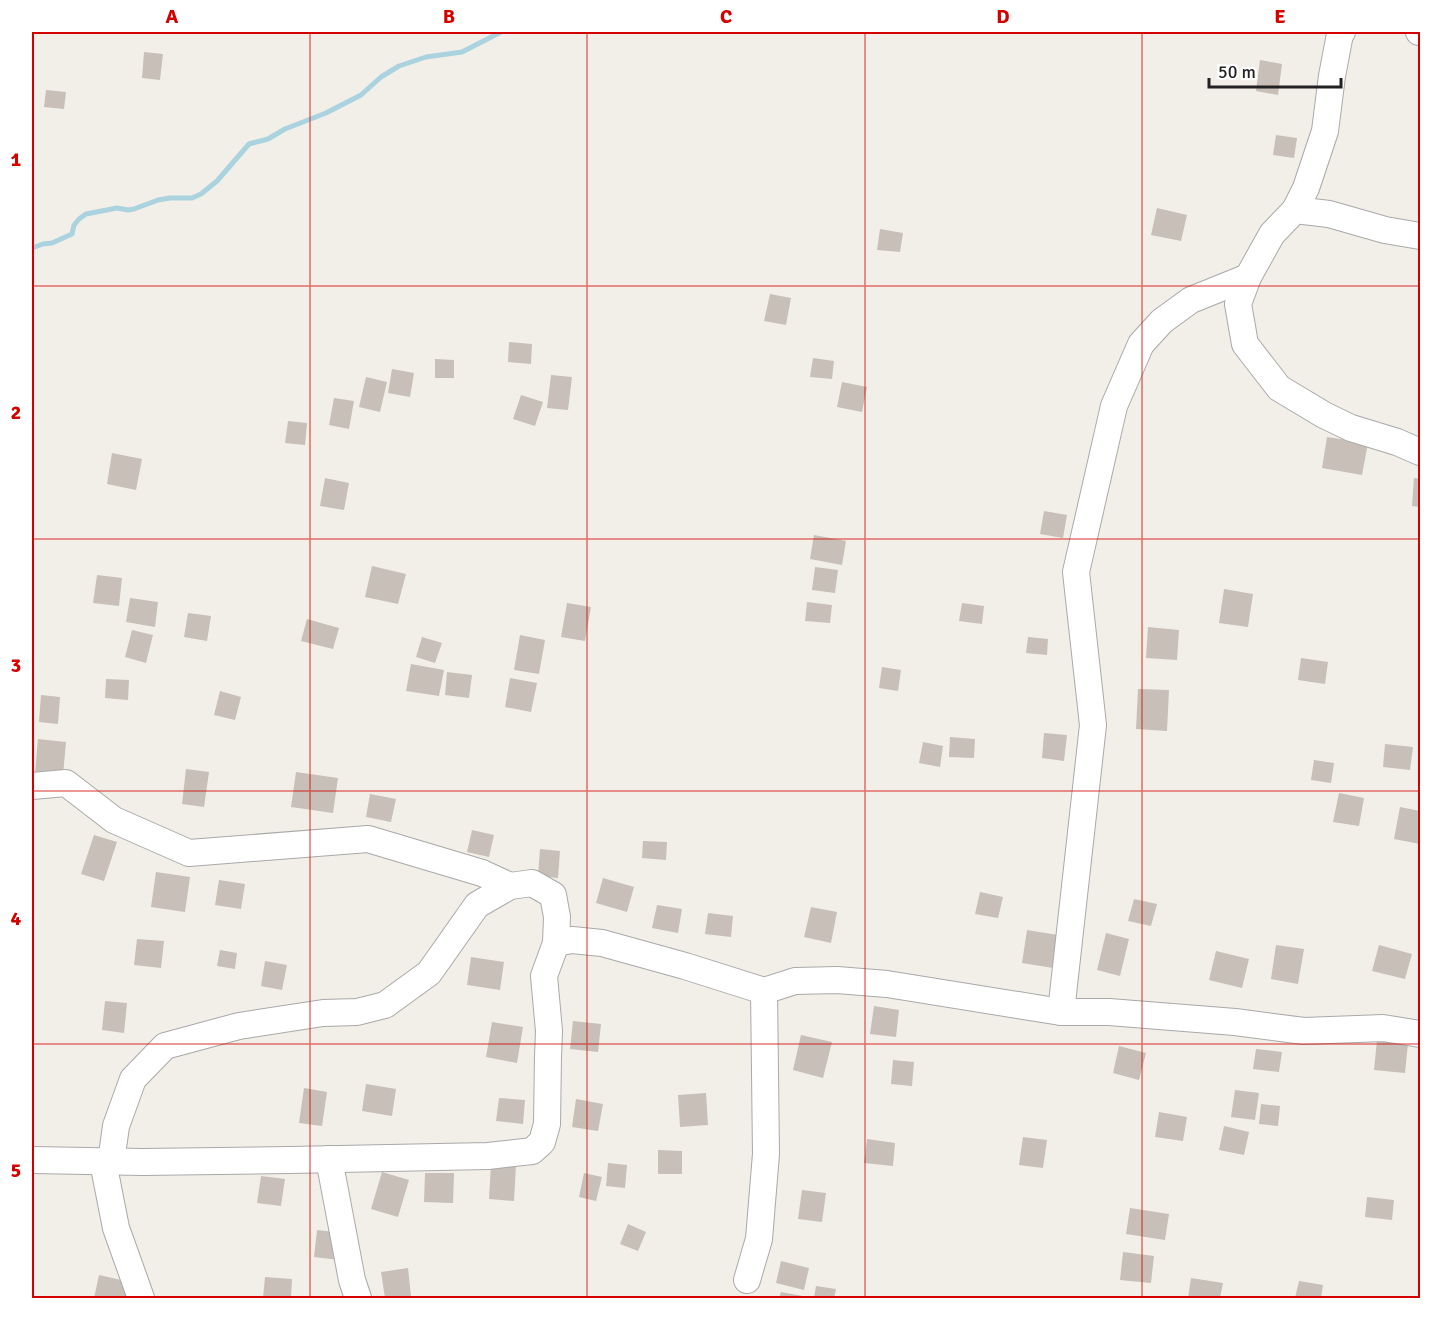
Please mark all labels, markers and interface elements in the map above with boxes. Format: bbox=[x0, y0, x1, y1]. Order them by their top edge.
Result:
text: A bbox=[166, 4, 179, 29]
text: B bbox=[443, 4, 455, 29]
text: C bbox=[720, 4, 732, 29]
text: D bbox=[996, 4, 1010, 29]
text: E bbox=[1274, 4, 1286, 29]
scale bar bbox=[1209, 51, 1341, 89]
text: 50 m bbox=[1218, 61, 1256, 83]
text: 1 bbox=[11, 147, 22, 172]
text: 2 bbox=[11, 400, 21, 425]
text: 3 bbox=[11, 653, 21, 678]
text: 4 bbox=[11, 906, 22, 931]
text: 5 bbox=[11, 1158, 21, 1183]

